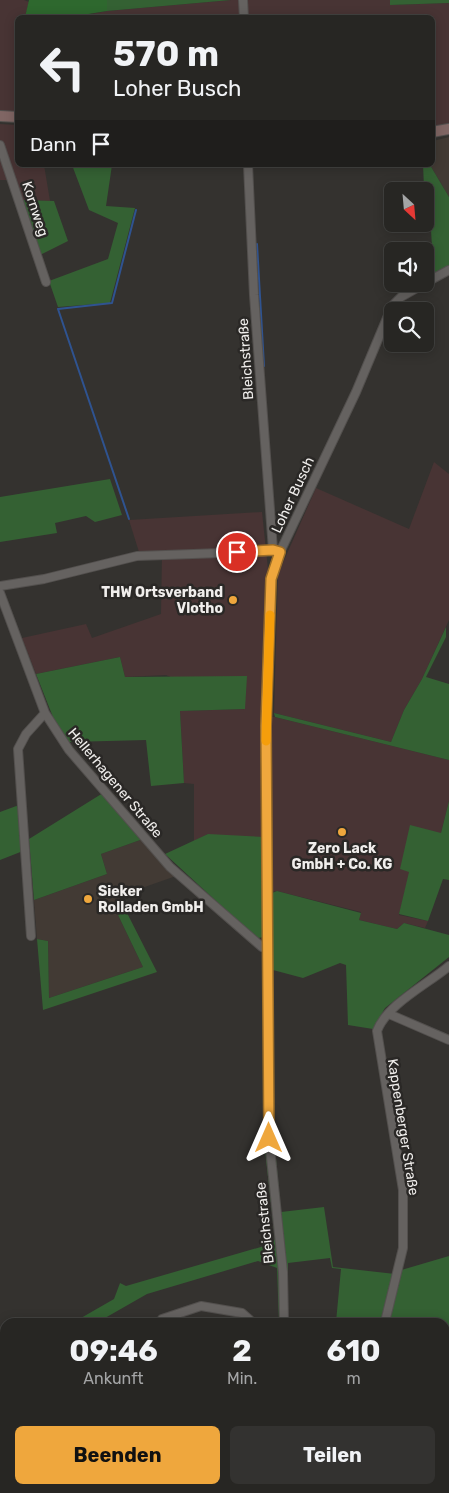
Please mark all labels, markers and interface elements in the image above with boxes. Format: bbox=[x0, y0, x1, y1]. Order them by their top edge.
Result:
text: 570 m bbox=[113, 33, 219, 75]
icon: left bbox=[30, 35, 95, 100]
text: Loher Busch bbox=[113, 75, 241, 102]
icon: arrive bbox=[87, 130, 115, 158]
text: Dann bbox=[30, 133, 77, 156]
street label: Kornweg bbox=[18, 179, 52, 239]
north arrow bbox=[384, 182, 434, 232]
map controls bbox=[384, 182, 434, 352]
button: sound bbox=[384, 242, 434, 292]
button: search bbox=[384, 302, 434, 352]
street label: Bleichstraße bbox=[235, 317, 257, 400]
street label: Loher Busch bbox=[268, 454, 318, 536]
pin bbox=[216, 531, 258, 573]
icon: arrive bbox=[223, 538, 251, 566]
place label: THW Ortsverband Vlotho bbox=[101, 584, 223, 617]
marker: THW Ortsverband Vlotho bbox=[227, 594, 239, 606]
street label: Hellerhagener Straße bbox=[64, 725, 166, 842]
marker: Zero Lack GmbH + Co. KG bbox=[336, 826, 348, 838]
place label: Zero Lack GmbH + Co. KG bbox=[292, 840, 392, 873]
place label: Sieker Rolladen GmbH bbox=[98, 883, 204, 916]
marker: Sieker Rolladen GmbH bbox=[82, 893, 94, 905]
street label: Kappenberger Straße bbox=[384, 1057, 422, 1197]
position arrow bbox=[242, 1111, 294, 1163]
street label: Bleichstraße bbox=[252, 1181, 278, 1265]
text: 09:46 bbox=[69, 1333, 158, 1369]
text: 2 bbox=[232, 1333, 252, 1369]
text: 610 bbox=[327, 1333, 381, 1369]
text: Ankunft bbox=[83, 1369, 144, 1388]
text: Min. bbox=[227, 1369, 257, 1388]
text: m bbox=[347, 1369, 361, 1388]
button: Beenden bbox=[15, 1426, 220, 1484]
button: Teilen bbox=[230, 1426, 435, 1484]

